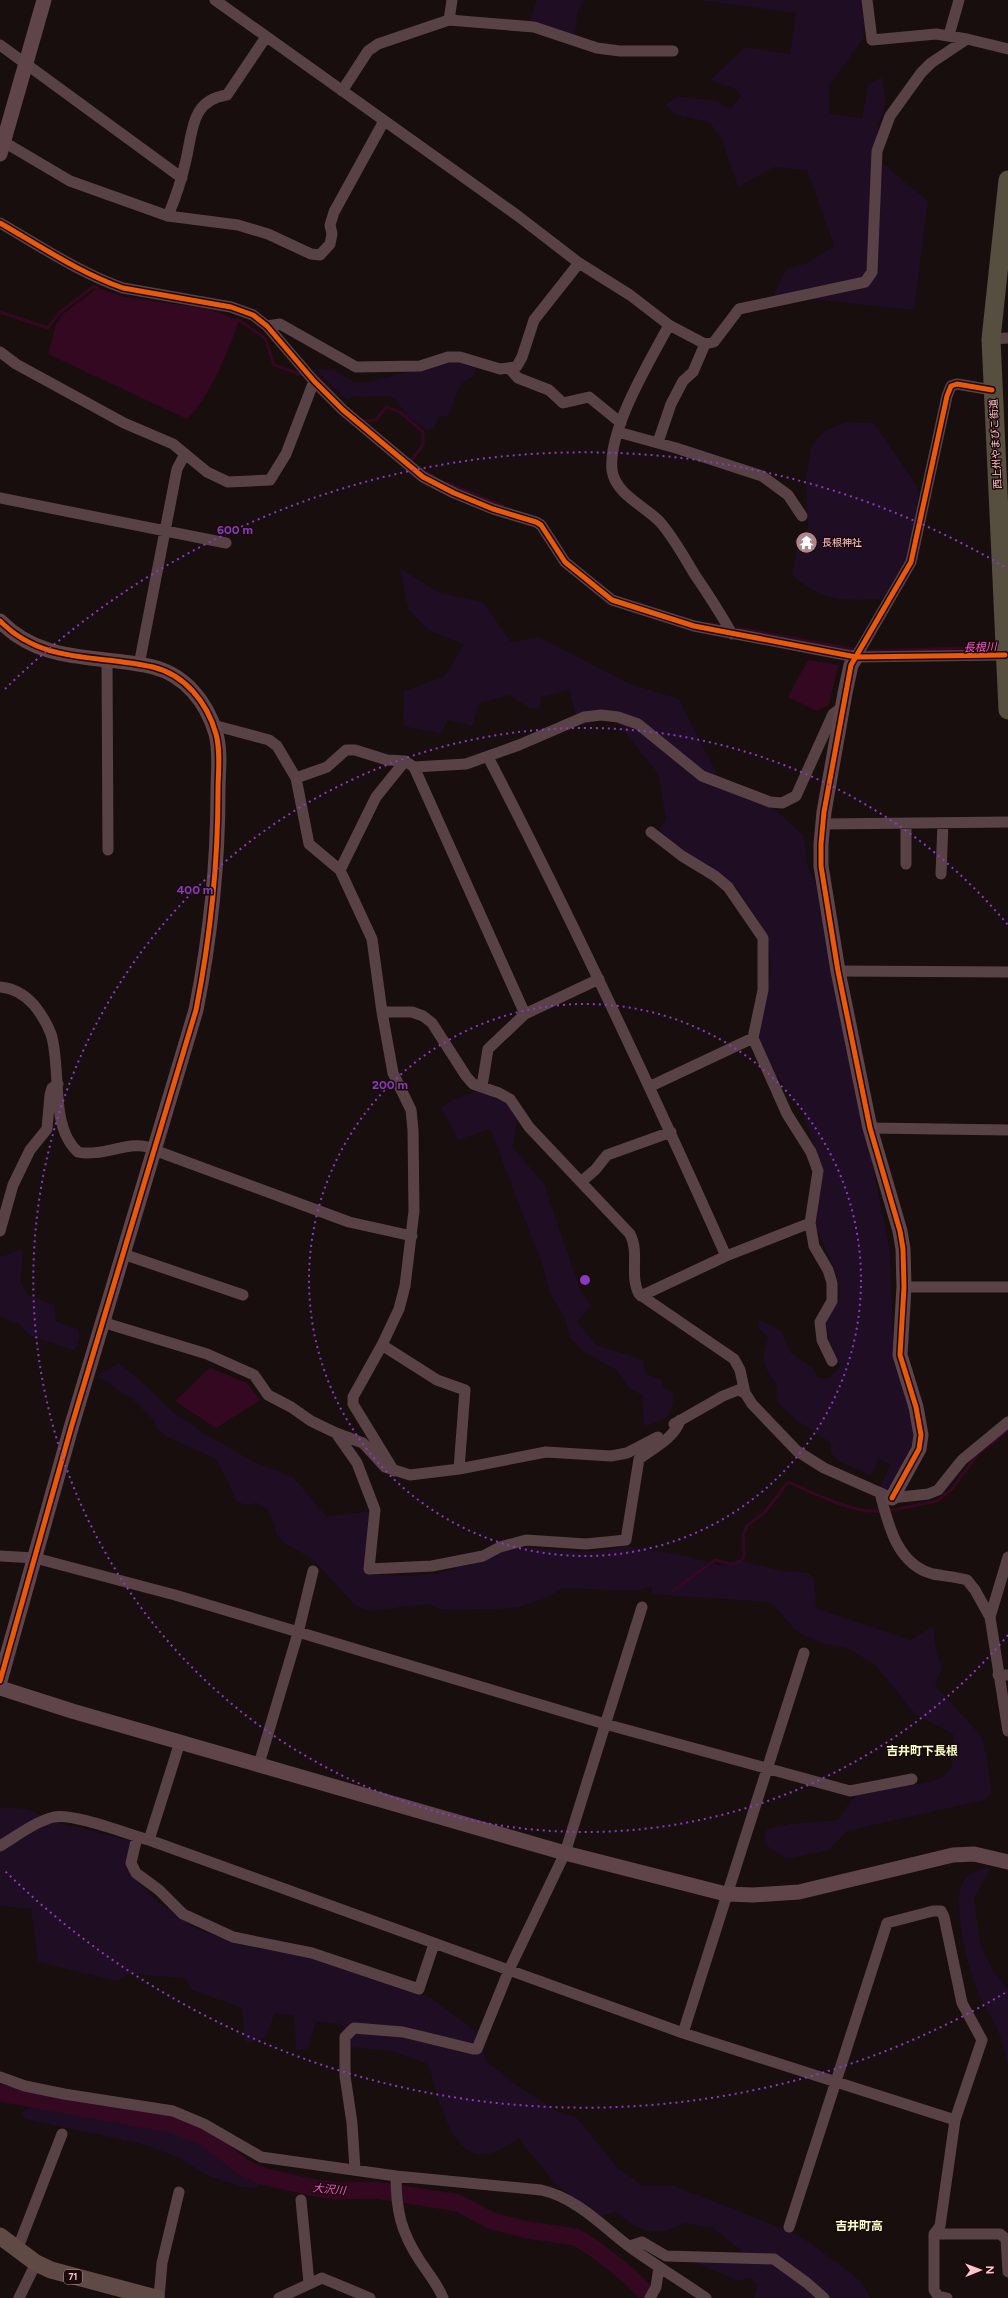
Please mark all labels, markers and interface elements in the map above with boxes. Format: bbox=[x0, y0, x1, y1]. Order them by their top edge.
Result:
street label: 西上州やまびこ街道 bbox=[987, 399, 1004, 489]
text: 600 m bbox=[217, 523, 253, 537]
temple icon: 長根神社 bbox=[793, 529, 819, 555]
place label: 長根神社 bbox=[822, 536, 862, 549]
water label: 長根川 bbox=[963, 640, 998, 655]
text: 400 m bbox=[177, 883, 213, 897]
text: 200 m bbox=[372, 1078, 408, 1092]
centre of rings bbox=[578, 1273, 592, 1287]
district label: 吉井町下長根 bbox=[886, 1744, 958, 1758]
water label: 大沢川 bbox=[312, 2182, 347, 2197]
district label: 吉井町高 bbox=[835, 2219, 883, 2233]
north arrow bbox=[960, 2250, 1000, 2290]
text: N bbox=[983, 2265, 996, 2274]
road number: 71 bbox=[64, 2270, 82, 2284]

